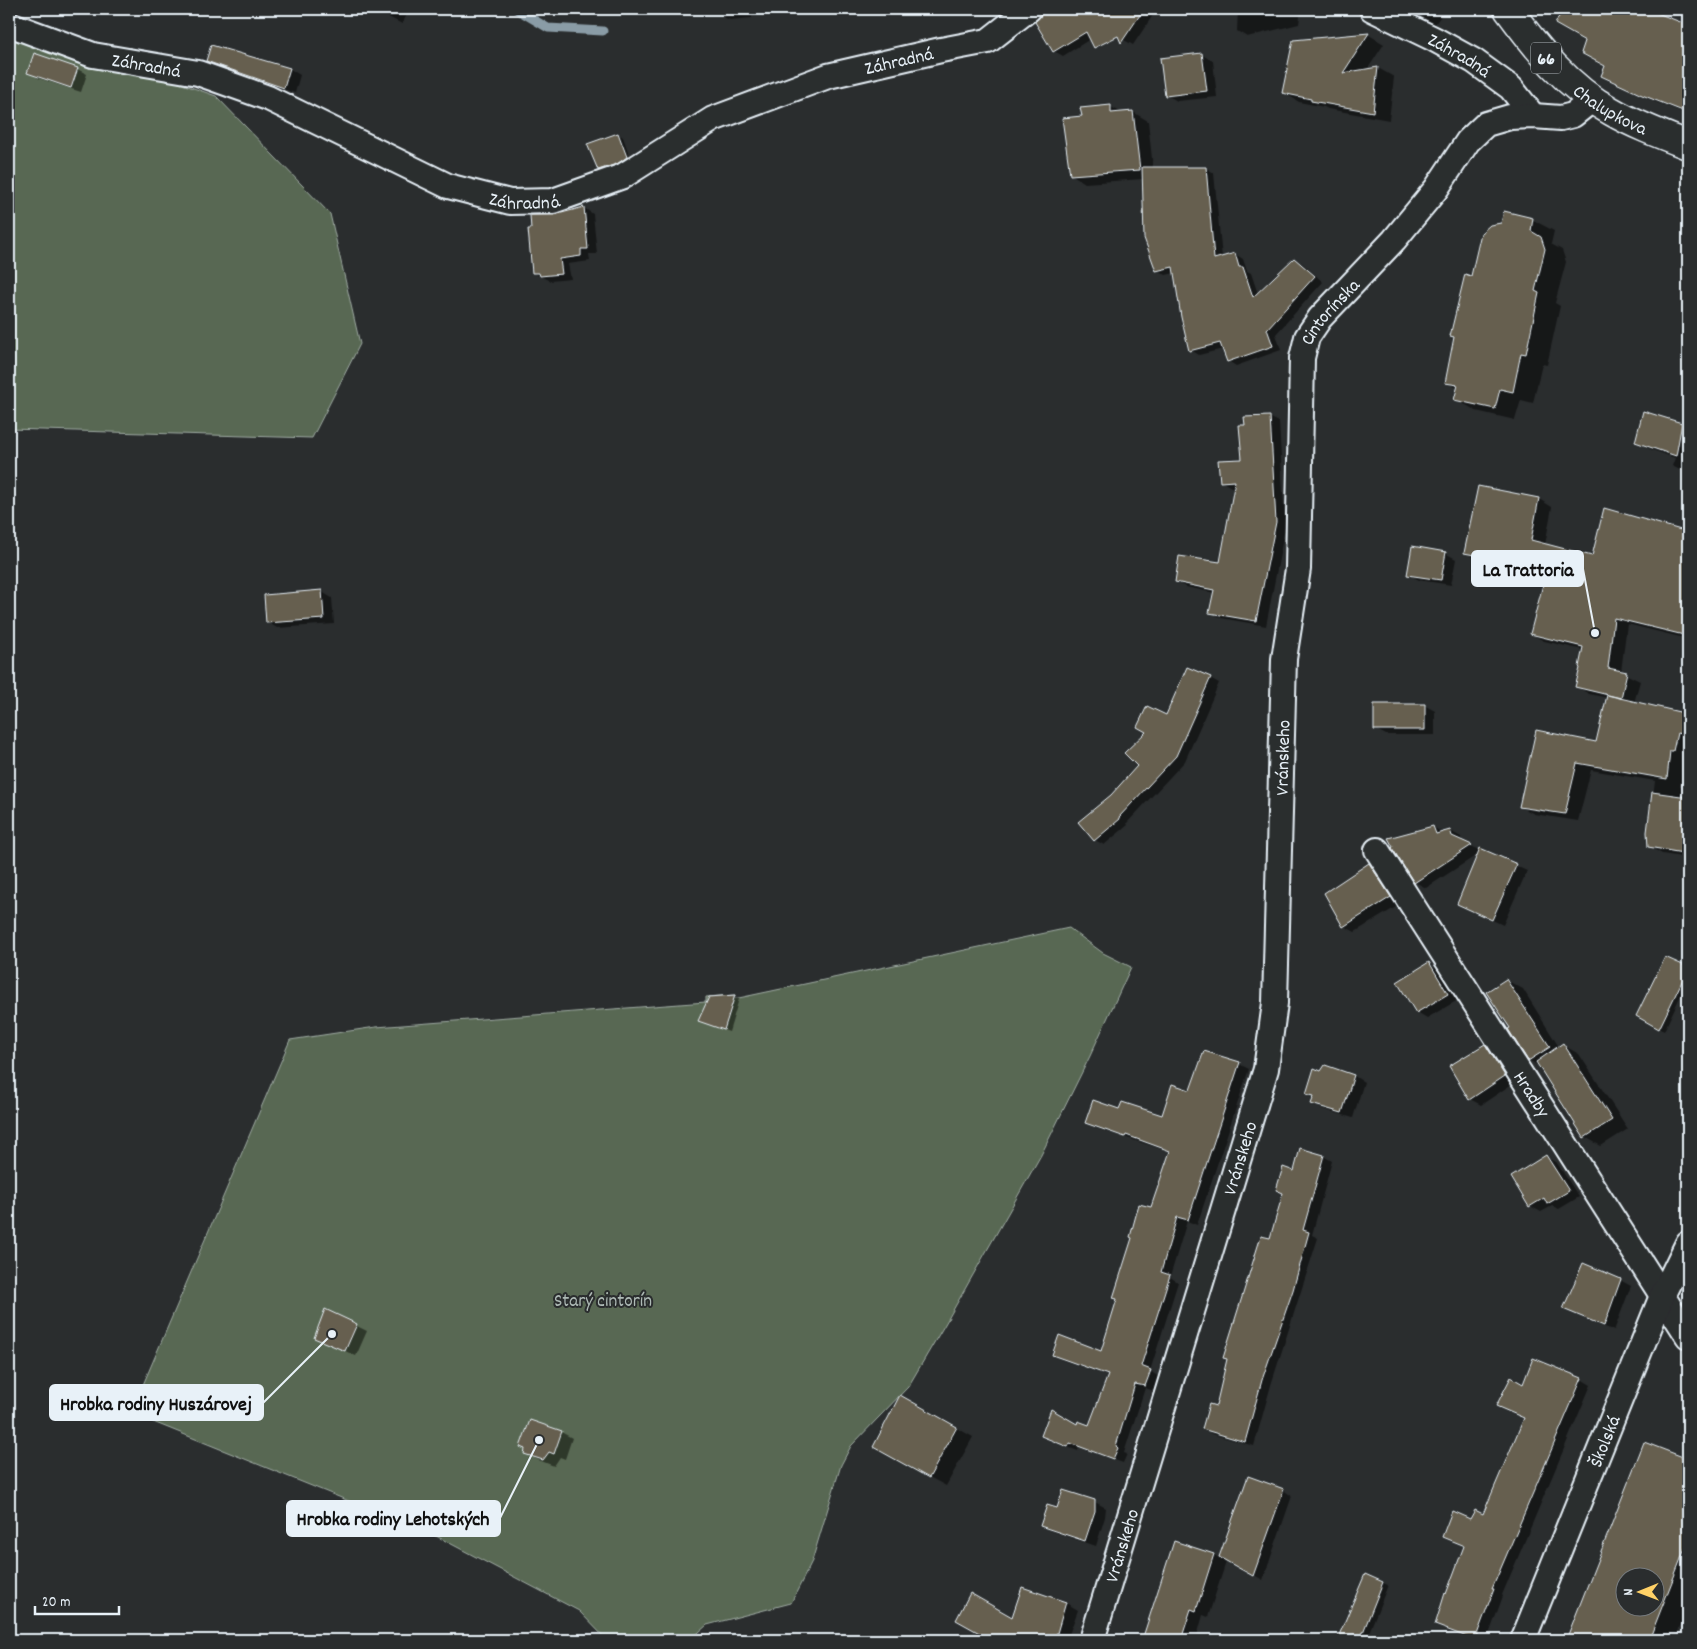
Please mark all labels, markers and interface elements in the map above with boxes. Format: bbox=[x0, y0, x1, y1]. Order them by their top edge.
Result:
street label: Záhradná bbox=[1422, 28, 1496, 86]
street label: Záhradná bbox=[862, 42, 937, 84]
road number: 66 bbox=[1531, 42, 1561, 74]
street label: Záhradná bbox=[109, 48, 183, 87]
street label: Chalupkova bbox=[1566, 79, 1652, 145]
street label: Záhradná bbox=[486, 187, 565, 219]
street label: Cintorínska bbox=[1296, 273, 1368, 348]
callout: La Trattoria bbox=[1472, 551, 1583, 586]
text: La Trattoria bbox=[1482, 558, 1574, 586]
street label: Vránskeho bbox=[1270, 719, 1299, 796]
street label: Hradby bbox=[1505, 1067, 1555, 1124]
street label: Vránskeho bbox=[1218, 1119, 1266, 1199]
park label: Starý cintorín bbox=[554, 1289, 652, 1316]
callout: Hrobka rodiny Huszárovej bbox=[50, 1385, 263, 1420]
text: Hrobka rodiny Huszárovej bbox=[60, 1392, 252, 1420]
street label: Školská bbox=[1584, 1411, 1630, 1472]
callout: Hrobka rodiny Lehotských bbox=[287, 1501, 500, 1536]
street label: Vránskeho bbox=[1100, 1506, 1148, 1587]
text: Hrobka rodiny Lehotských bbox=[297, 1507, 490, 1535]
north arrow bbox=[1614, 1566, 1664, 1616]
scale bar bbox=[35, 1584, 119, 1616]
text: N bbox=[1619, 1588, 1639, 1596]
text: 20 m bbox=[42, 1592, 70, 1614]

